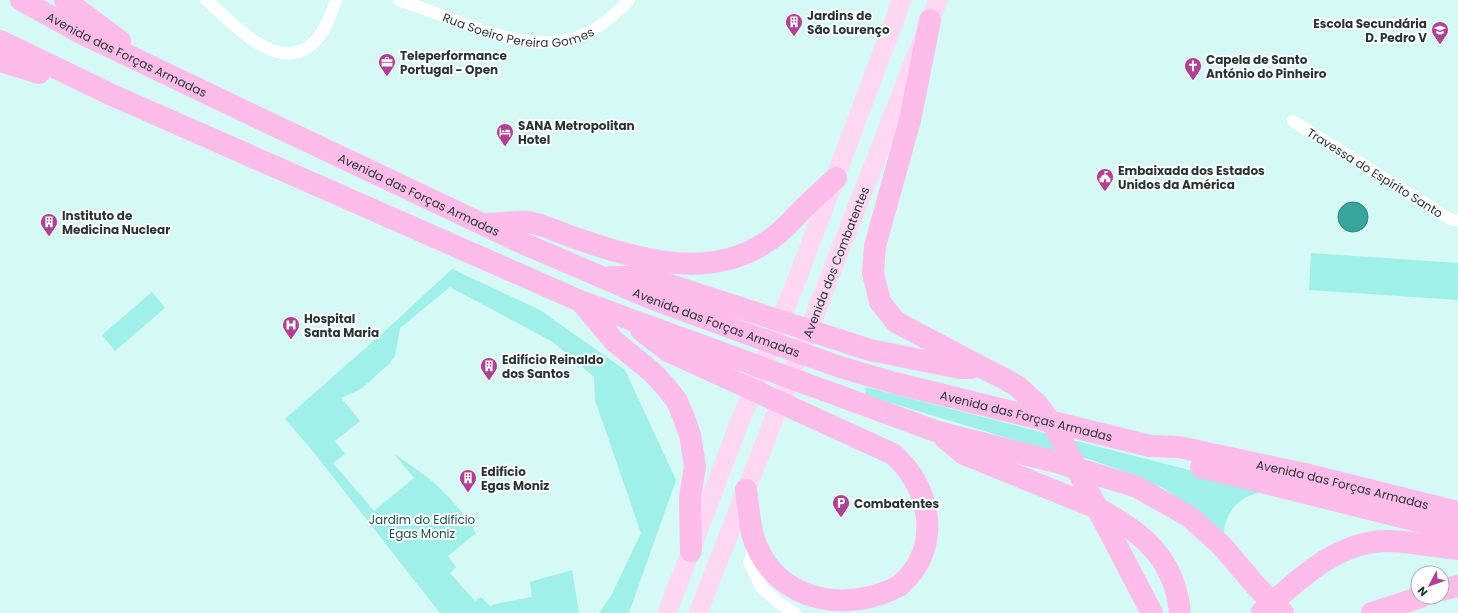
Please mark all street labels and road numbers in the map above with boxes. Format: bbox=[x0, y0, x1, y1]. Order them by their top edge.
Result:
street label: Avenida das Forças Armadas bbox=[44, 7, 210, 101]
street label: Rua Soeiro Pereira Gomes bbox=[441, 8, 597, 51]
street label: Travessa do Espírito Santo bbox=[1304, 123, 1447, 221]
street label: Avenida das Forças Armadas bbox=[336, 149, 503, 240]
street label: Avenida dos Combatentes bbox=[798, 184, 873, 340]
street label: Avenida das Forças Armadas bbox=[630, 283, 802, 361]
street label: Avenida das Forças Armadas bbox=[938, 386, 1114, 445]
street label: Avenida das Forças Armadas bbox=[1255, 455, 1431, 513]

